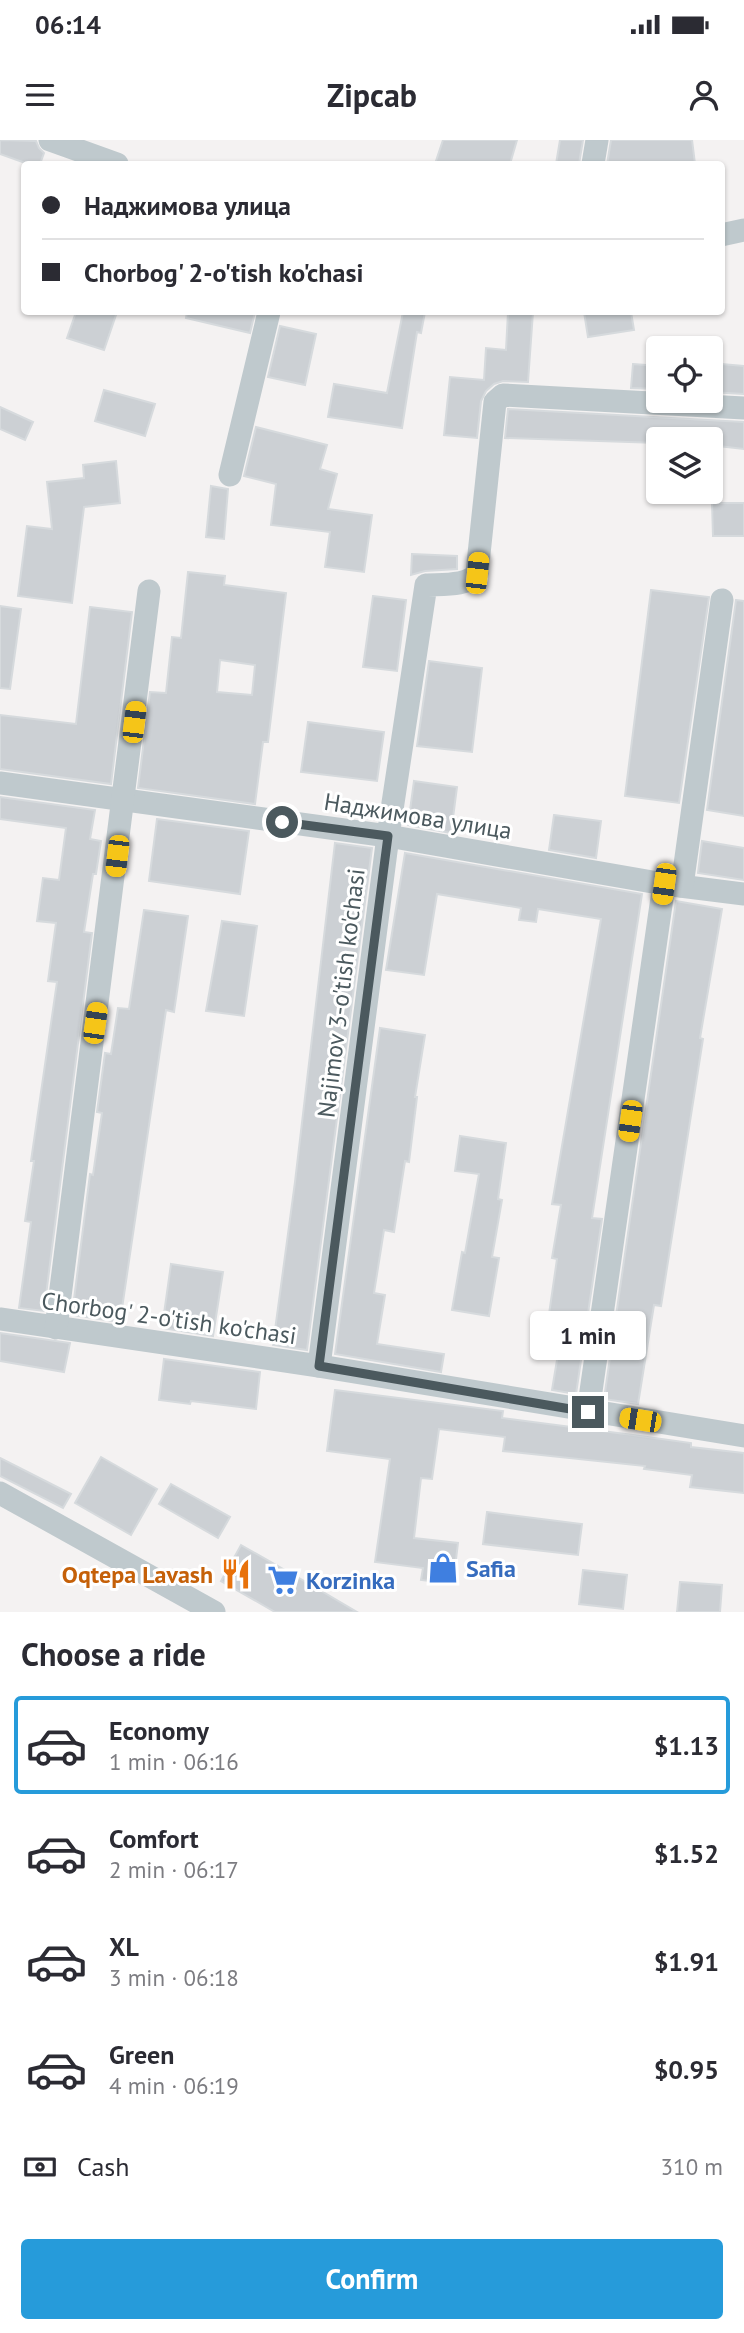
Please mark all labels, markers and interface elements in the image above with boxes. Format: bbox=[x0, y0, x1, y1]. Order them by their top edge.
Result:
text: 06:14 bbox=[35, 8, 101, 41]
text: Zipcab bbox=[327, 74, 417, 116]
icon: menu bbox=[21, 76, 59, 114]
icon: person bbox=[685, 76, 723, 114]
text: Наджимова улица bbox=[84, 189, 291, 222]
text: Chorbog' 2-o'tish ko'chasi bbox=[84, 256, 363, 289]
map controls bbox=[646, 336, 723, 504]
button: locate bbox=[646, 336, 723, 413]
button: layers bbox=[646, 427, 723, 504]
car bbox=[465, 551, 490, 595]
car bbox=[122, 700, 147, 744]
street label: Наджимова улица bbox=[322, 786, 514, 846]
route start bbox=[266, 806, 298, 838]
car bbox=[105, 834, 130, 878]
car bbox=[651, 862, 678, 906]
street label: Najimov 3-o'tish ko'chasi bbox=[310, 867, 372, 1119]
car bbox=[82, 1001, 109, 1045]
car bbox=[617, 1099, 644, 1143]
street label: Chorbog' 2-o'tish ko'chasi bbox=[40, 1285, 298, 1351]
callout: 1 min bbox=[530, 1310, 646, 1360]
text: 1 min bbox=[560, 1321, 616, 1350]
route end bbox=[572, 1396, 604, 1428]
car bbox=[618, 1406, 663, 1434]
shop icon: Safia bbox=[426, 1551, 460, 1585]
place label: Safia bbox=[466, 1553, 516, 1584]
restaurant icon: Oqtepa Lavash bbox=[219, 1557, 253, 1591]
place label: Oqtepa Lavash bbox=[62, 1559, 213, 1590]
supermarket icon: Korzinka bbox=[266, 1563, 300, 1597]
place label: Korzinka bbox=[306, 1565, 395, 1596]
text: Choose a ride bbox=[21, 1633, 206, 1675]
icon: car bbox=[25, 1714, 88, 1777]
text: Economy bbox=[109, 1714, 209, 1747]
text: $1.13 bbox=[654, 1729, 719, 1762]
text: 1 min · 06:16 bbox=[109, 1747, 239, 1776]
icon: car bbox=[25, 1822, 88, 1885]
text: Comfort bbox=[109, 1822, 199, 1855]
text: $1.52 bbox=[654, 1837, 719, 1870]
text: 2 min · 06:17 bbox=[109, 1855, 239, 1884]
icon: car bbox=[25, 1930, 88, 1993]
text: XL bbox=[109, 1930, 139, 1963]
text: $1.91 bbox=[654, 1945, 719, 1978]
text: 3 min · 06:18 bbox=[109, 1963, 239, 1992]
icon: car bbox=[25, 2038, 88, 2101]
text: Green bbox=[109, 2038, 174, 2071]
text: $0.95 bbox=[654, 2053, 719, 2086]
text: 4 min · 06:19 bbox=[109, 2071, 239, 2100]
icon: cash bbox=[21, 2148, 59, 2186]
text: Cash bbox=[77, 2150, 129, 2183]
text: 310 m bbox=[661, 2152, 723, 2181]
button: Confirm bbox=[21, 2239, 723, 2319]

